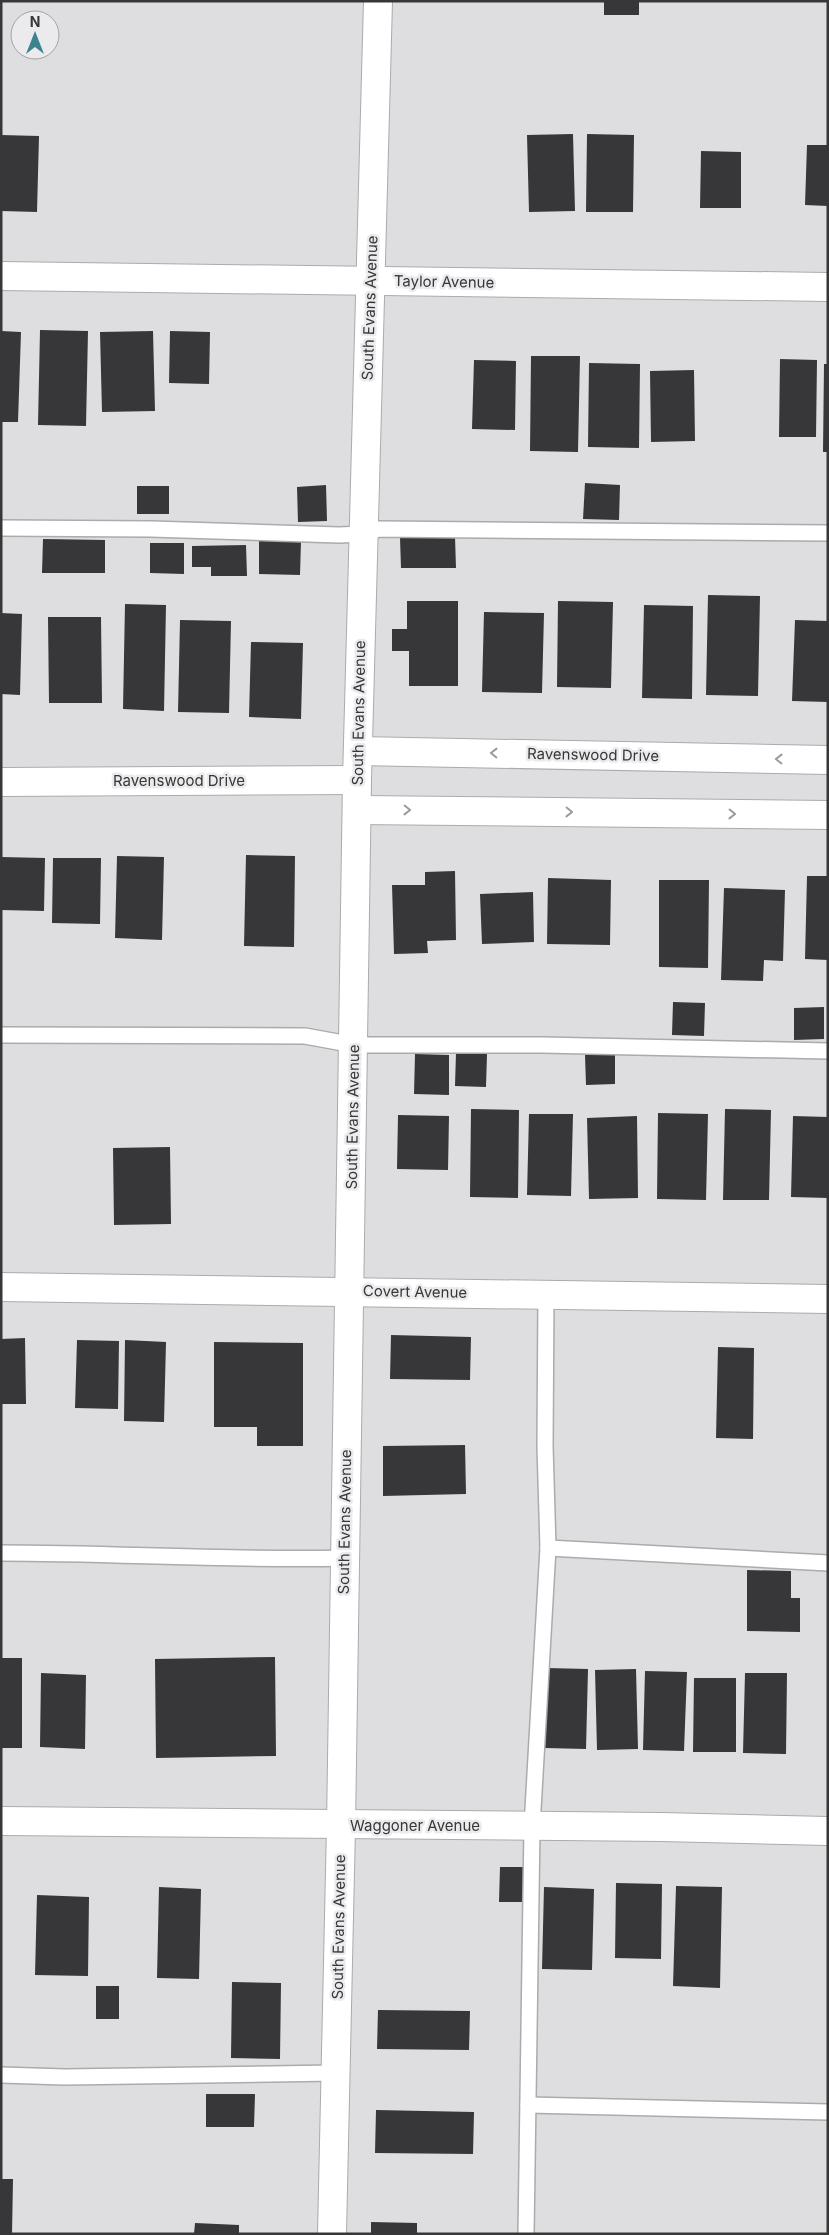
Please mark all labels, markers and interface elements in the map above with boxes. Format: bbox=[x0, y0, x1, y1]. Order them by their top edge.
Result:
north arrow bbox=[10, 10, 60, 60]
text: N bbox=[30, 13, 40, 30]
street label: South Evans Avenue bbox=[357, 235, 382, 381]
street label: Taylor Avenue bbox=[394, 271, 494, 292]
street label: South Evans Avenue bbox=[348, 640, 369, 786]
street label: Ravenswood Drive bbox=[527, 744, 659, 765]
one-way arrow bbox=[490, 748, 498, 758]
one-way arrow bbox=[775, 754, 782, 764]
street label: Ravenswood Drive bbox=[113, 771, 245, 790]
one-way arrow bbox=[403, 805, 411, 815]
one-way arrow bbox=[566, 807, 573, 817]
one-way arrow bbox=[728, 809, 736, 819]
street label: South Evans Avenue bbox=[342, 1044, 363, 1190]
street label: Covert Avenue bbox=[363, 1281, 467, 1302]
street label: South Evans Avenue bbox=[334, 1449, 355, 1595]
street label: Waggoner Avenue bbox=[350, 1816, 480, 1835]
street label: South Evans Avenue bbox=[328, 1854, 349, 2000]

